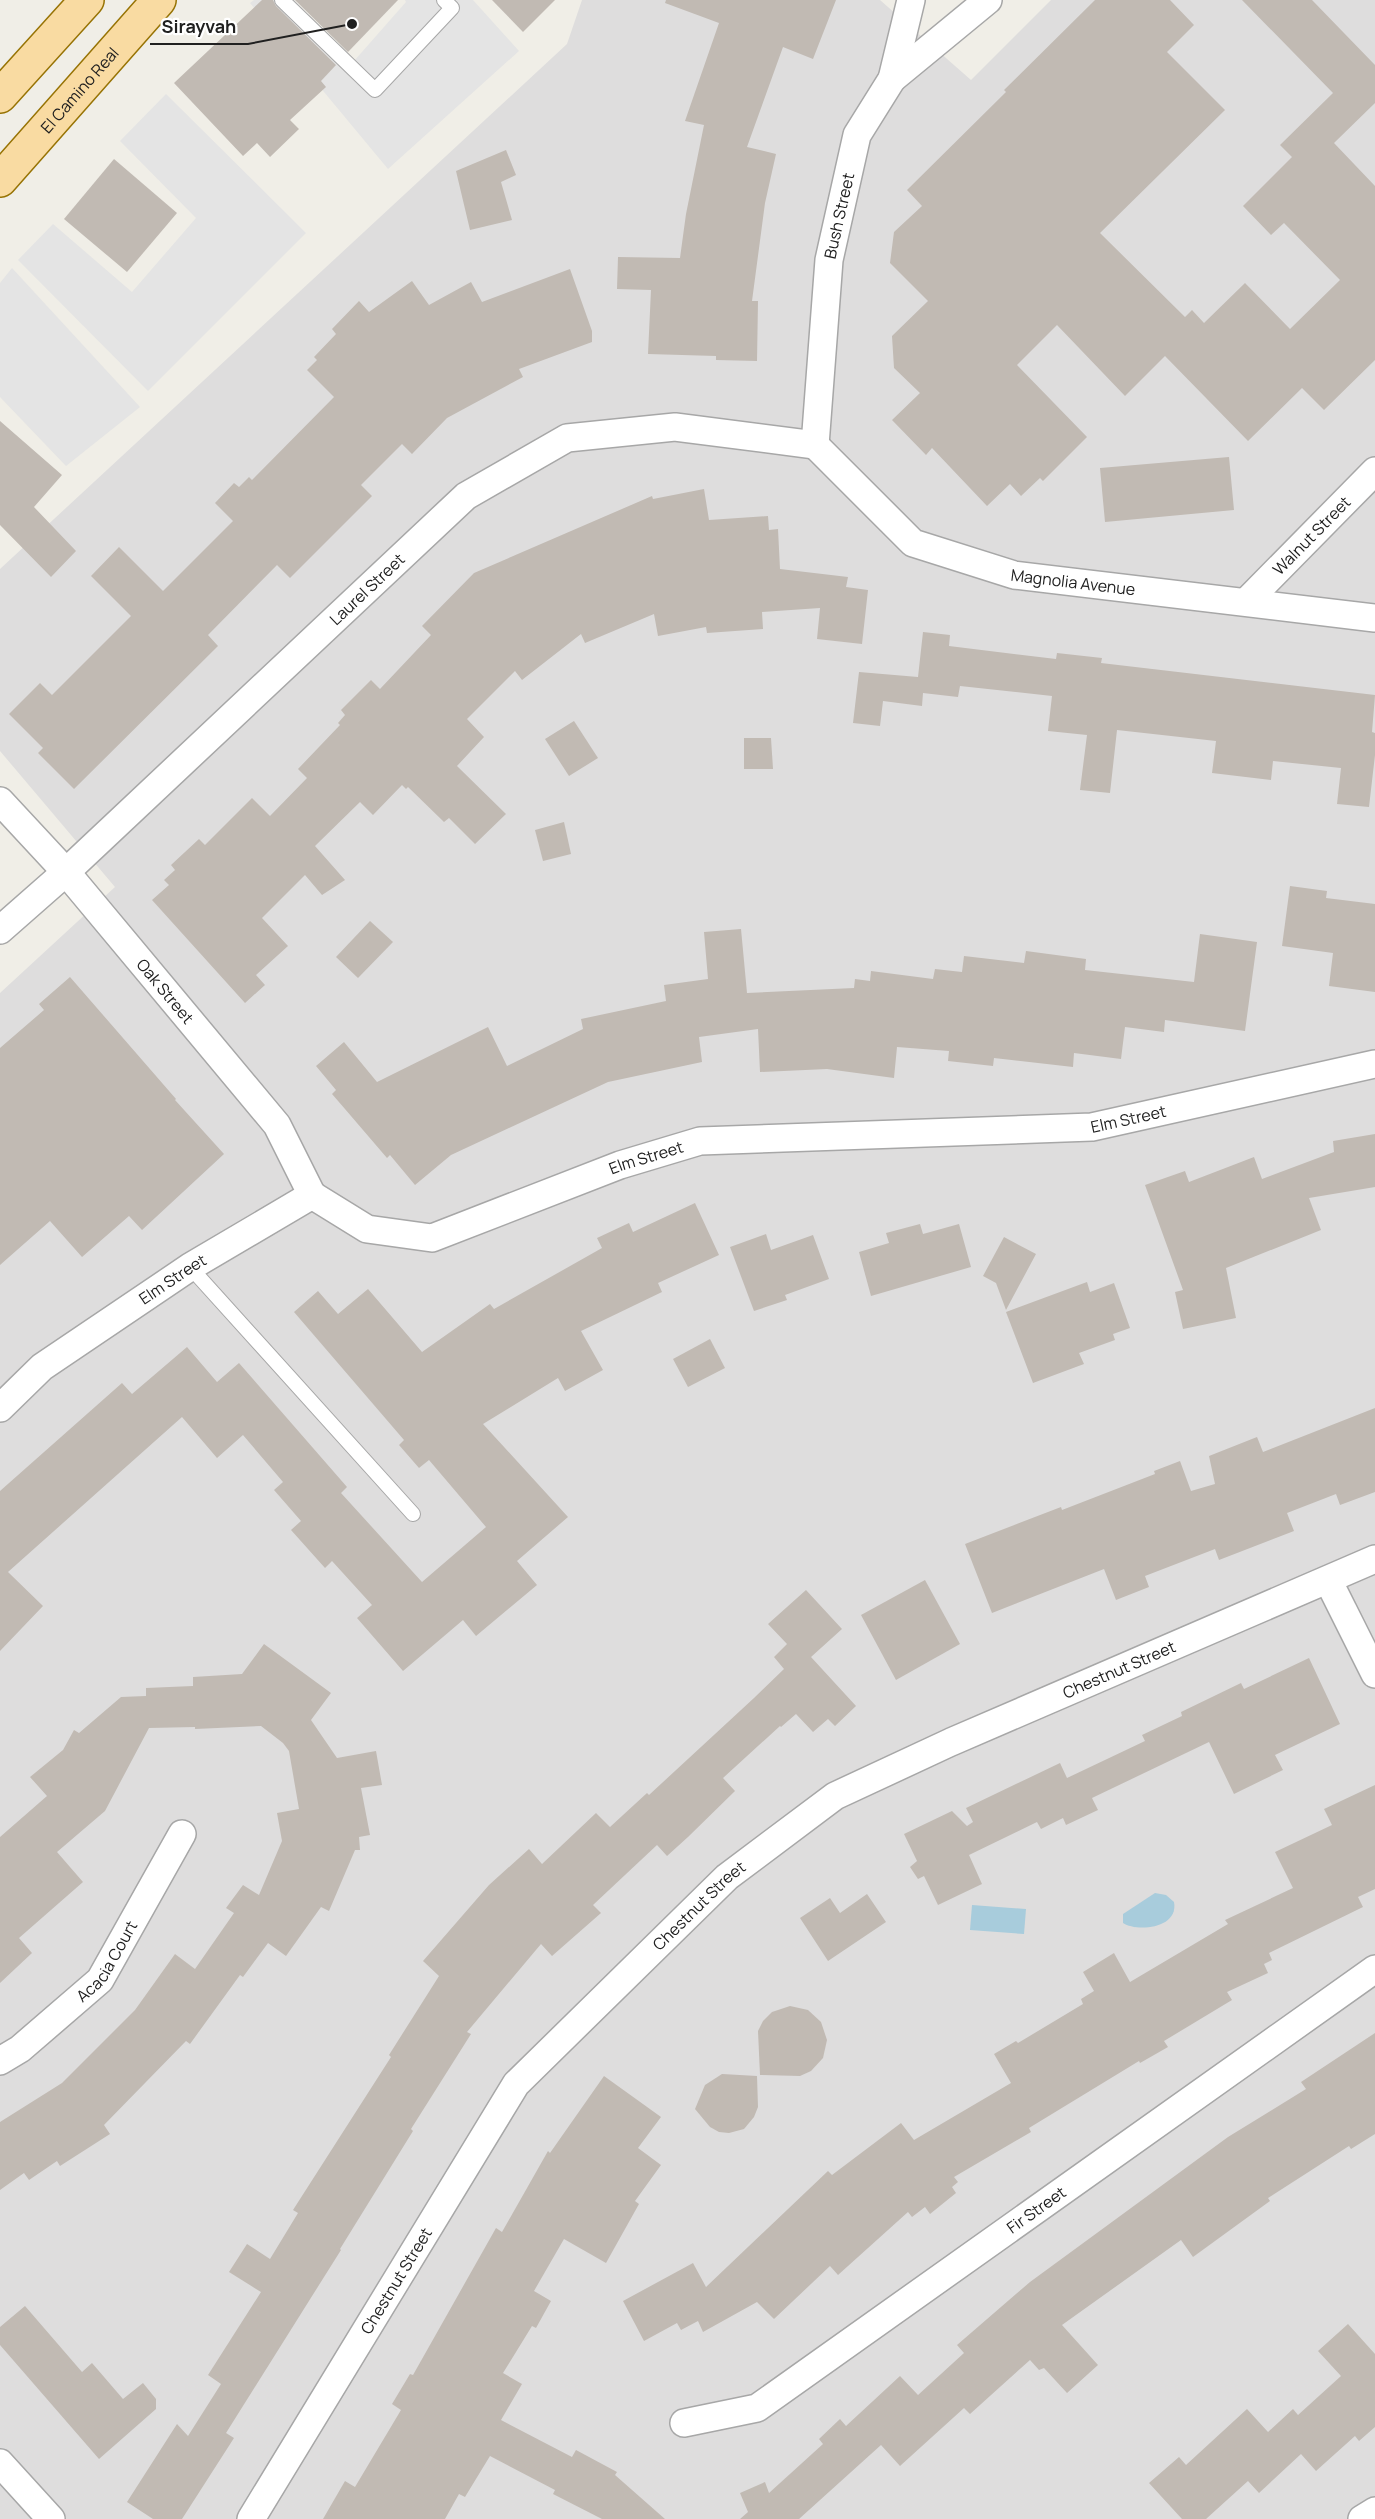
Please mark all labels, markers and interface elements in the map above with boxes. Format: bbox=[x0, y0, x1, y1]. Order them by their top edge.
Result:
callout: Sirayvah bbox=[150, 8, 248, 44]
text: Sirayvah bbox=[162, 14, 236, 38]
street label: El Camino Real bbox=[36, 42, 123, 138]
street label: Bush Street bbox=[819, 171, 859, 261]
street label: Walnut Street bbox=[1268, 491, 1355, 580]
street label: Laurel Street bbox=[325, 548, 409, 630]
street label: Magnolia Avenue bbox=[1010, 564, 1136, 600]
street label: Oak Street bbox=[132, 954, 199, 1028]
street label: Elm Street bbox=[1089, 1100, 1168, 1138]
street label: Elm Street bbox=[606, 1136, 686, 1179]
street label: Elm Street bbox=[134, 1249, 210, 1310]
street label: Chestnut Street bbox=[1059, 1635, 1179, 1703]
street label: Chestnut Street bbox=[648, 1856, 750, 1955]
street label: Acacia Court bbox=[71, 1917, 142, 2007]
street label: Fir Street bbox=[1002, 2181, 1070, 2238]
street label: Chestnut Street bbox=[355, 2223, 437, 2338]

